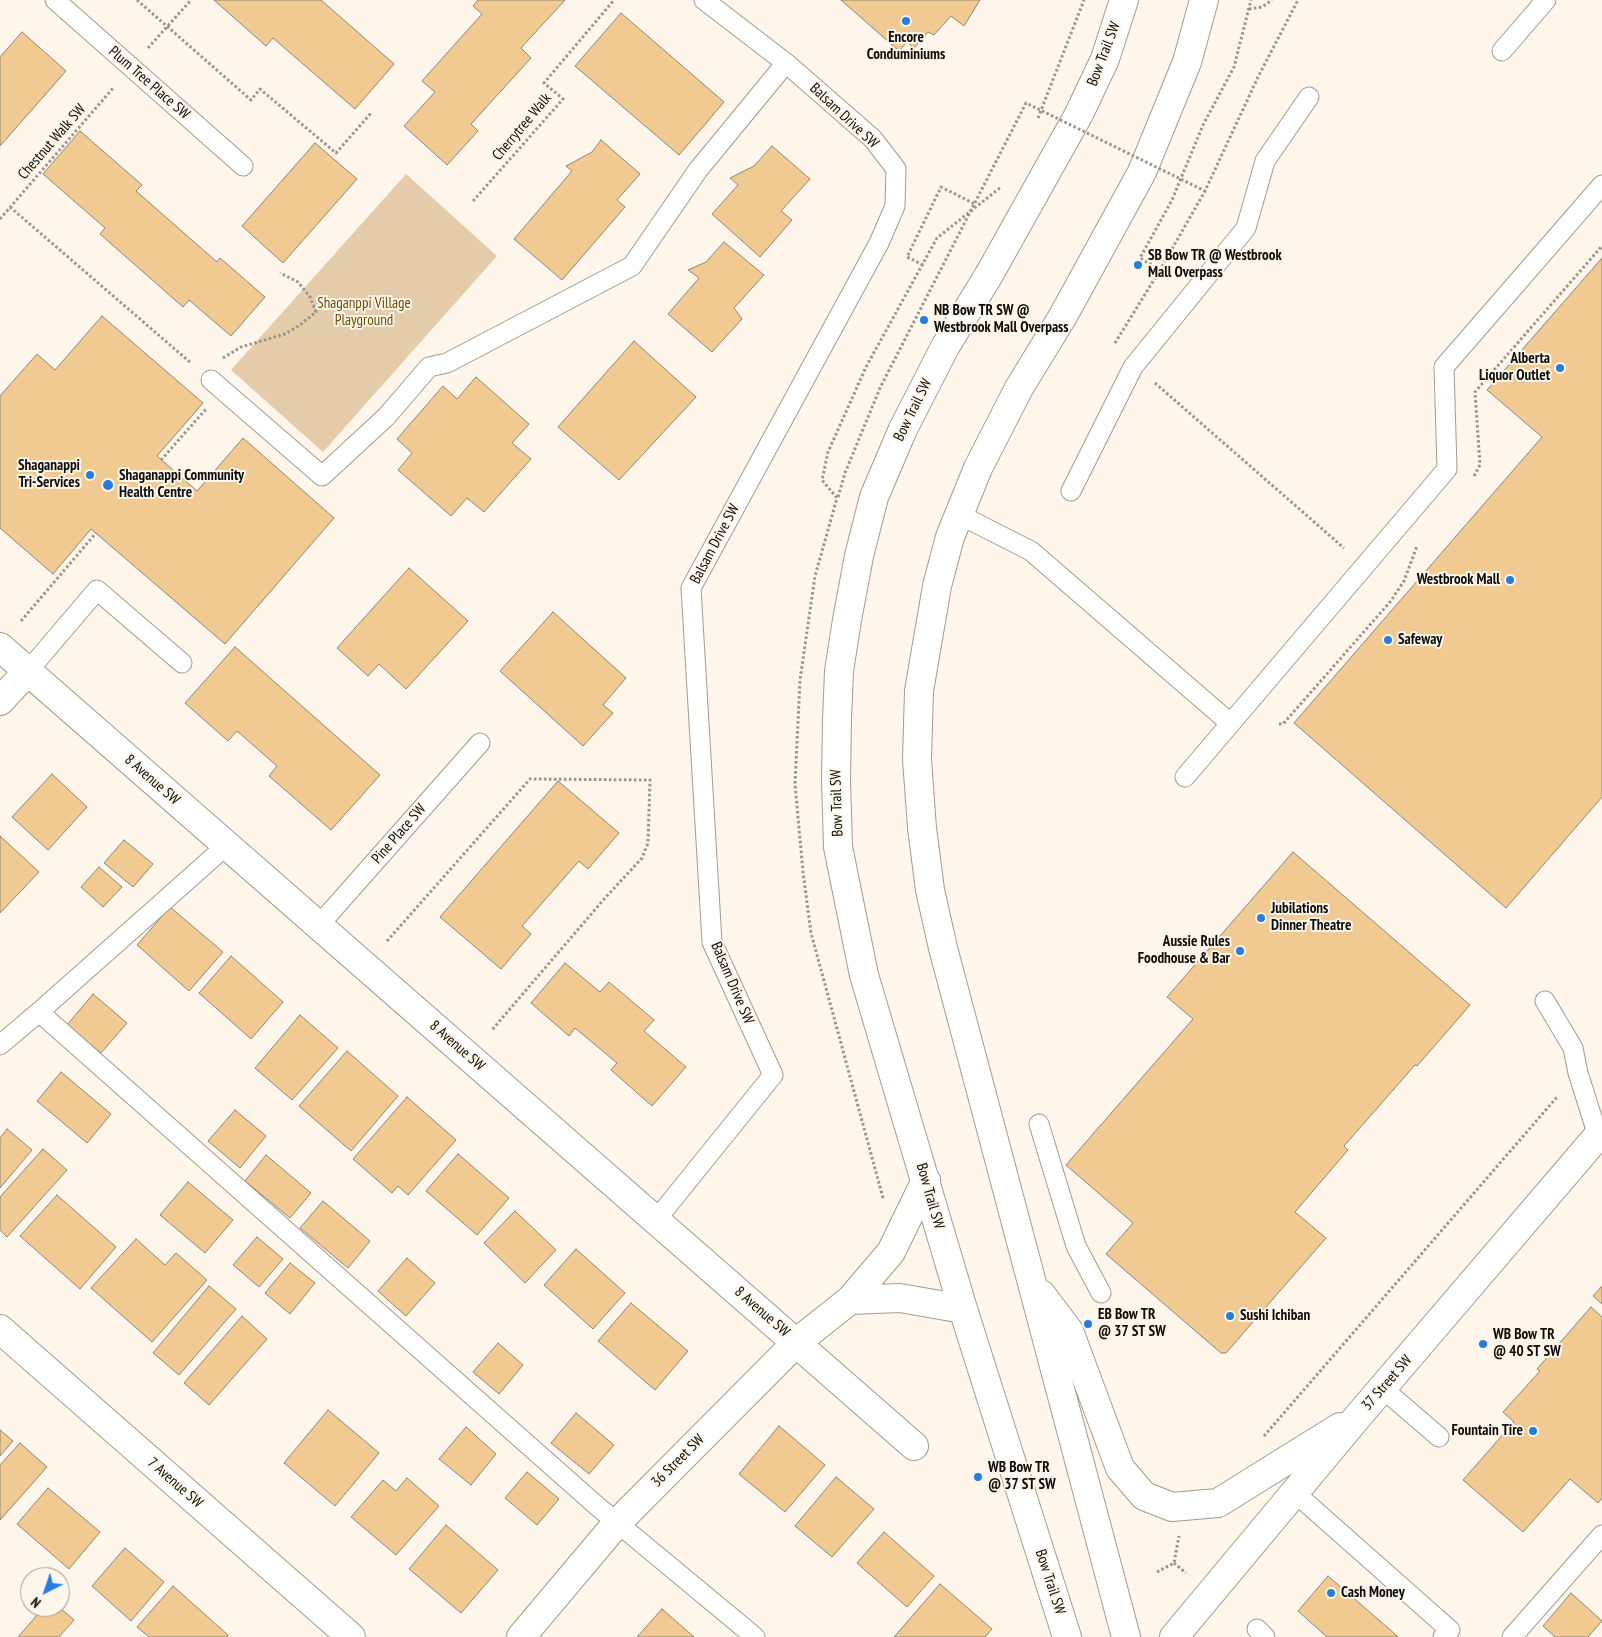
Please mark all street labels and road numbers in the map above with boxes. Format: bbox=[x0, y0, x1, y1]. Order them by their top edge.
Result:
street label: Bow Trail SW bbox=[1084, 19, 1124, 89]
street label: Plum Tree Place SW bbox=[105, 43, 193, 123]
street label: Balsam Drive SW bbox=[806, 80, 882, 152]
street label: Cherrytree Walk bbox=[489, 90, 555, 164]
street label: Chestnut Walk SW bbox=[14, 101, 90, 183]
street label: Bow Trail SW bbox=[890, 376, 936, 444]
street label: Balsam Drive SW bbox=[687, 501, 743, 587]
street label: 8 Avenue SW bbox=[121, 751, 183, 809]
street label: Bow Trail SW bbox=[827, 769, 847, 837]
street label: Pine Place SW bbox=[368, 800, 430, 868]
street label: Balsam Drive SW bbox=[707, 939, 757, 1027]
street label: 8 Avenue SW bbox=[426, 1017, 488, 1075]
street label: Bow Trail SW bbox=[912, 1161, 948, 1231]
street label: 8 Avenue SW bbox=[731, 1283, 793, 1341]
street label: 37 Street SW bbox=[1358, 1352, 1416, 1414]
street label: 36 Street SW bbox=[648, 1431, 708, 1491]
street label: 7 Avenue SW bbox=[144, 1454, 206, 1512]
street label: Bow Trail SW bbox=[1031, 1547, 1069, 1617]

